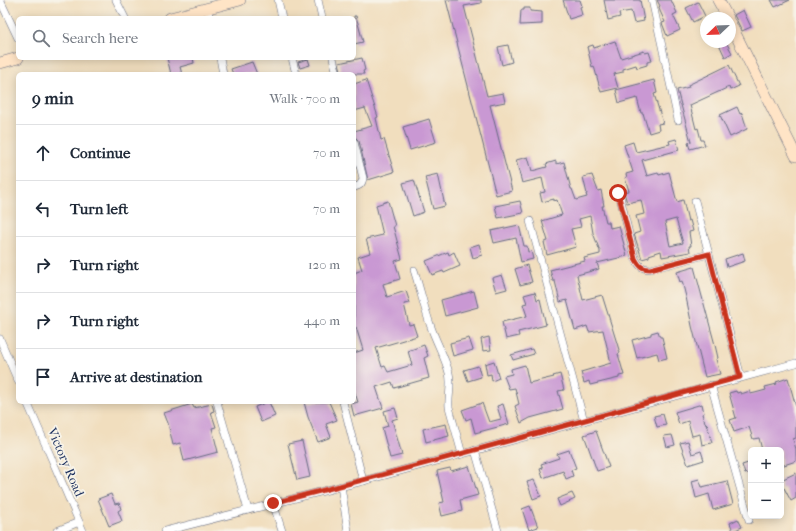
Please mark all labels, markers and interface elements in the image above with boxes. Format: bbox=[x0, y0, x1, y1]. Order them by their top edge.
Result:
north arrow bbox=[700, 12, 736, 48]
search box bbox=[16, 16, 356, 60]
icon: search bbox=[30, 27, 52, 49]
text: Search here bbox=[62, 29, 138, 47]
text: 9 min bbox=[32, 88, 74, 108]
text: Walk · 700 m bbox=[269, 91, 340, 106]
icon: ahead bbox=[32, 142, 54, 164]
text: Continue bbox=[70, 144, 130, 162]
text: 70 m bbox=[313, 145, 340, 160]
route start bbox=[609, 184, 627, 202]
icon: left bbox=[32, 198, 54, 220]
text: Turn left bbox=[70, 200, 128, 218]
text: 70 m bbox=[313, 201, 340, 216]
icon: right bbox=[32, 254, 54, 276]
text: Turn right bbox=[70, 256, 139, 274]
text: 120 m bbox=[308, 257, 340, 272]
icon: right bbox=[32, 310, 54, 332]
text: Turn right bbox=[70, 312, 139, 330]
text: 440 m bbox=[304, 313, 340, 328]
icon: arrive bbox=[32, 366, 54, 388]
text: Arrive at destination bbox=[70, 368, 202, 386]
street label: Victory Road bbox=[44, 424, 88, 499]
map controls bbox=[748, 447, 784, 519]
button: + bbox=[748, 447, 784, 483]
button: − bbox=[748, 483, 784, 519]
route end bbox=[264, 494, 282, 512]

